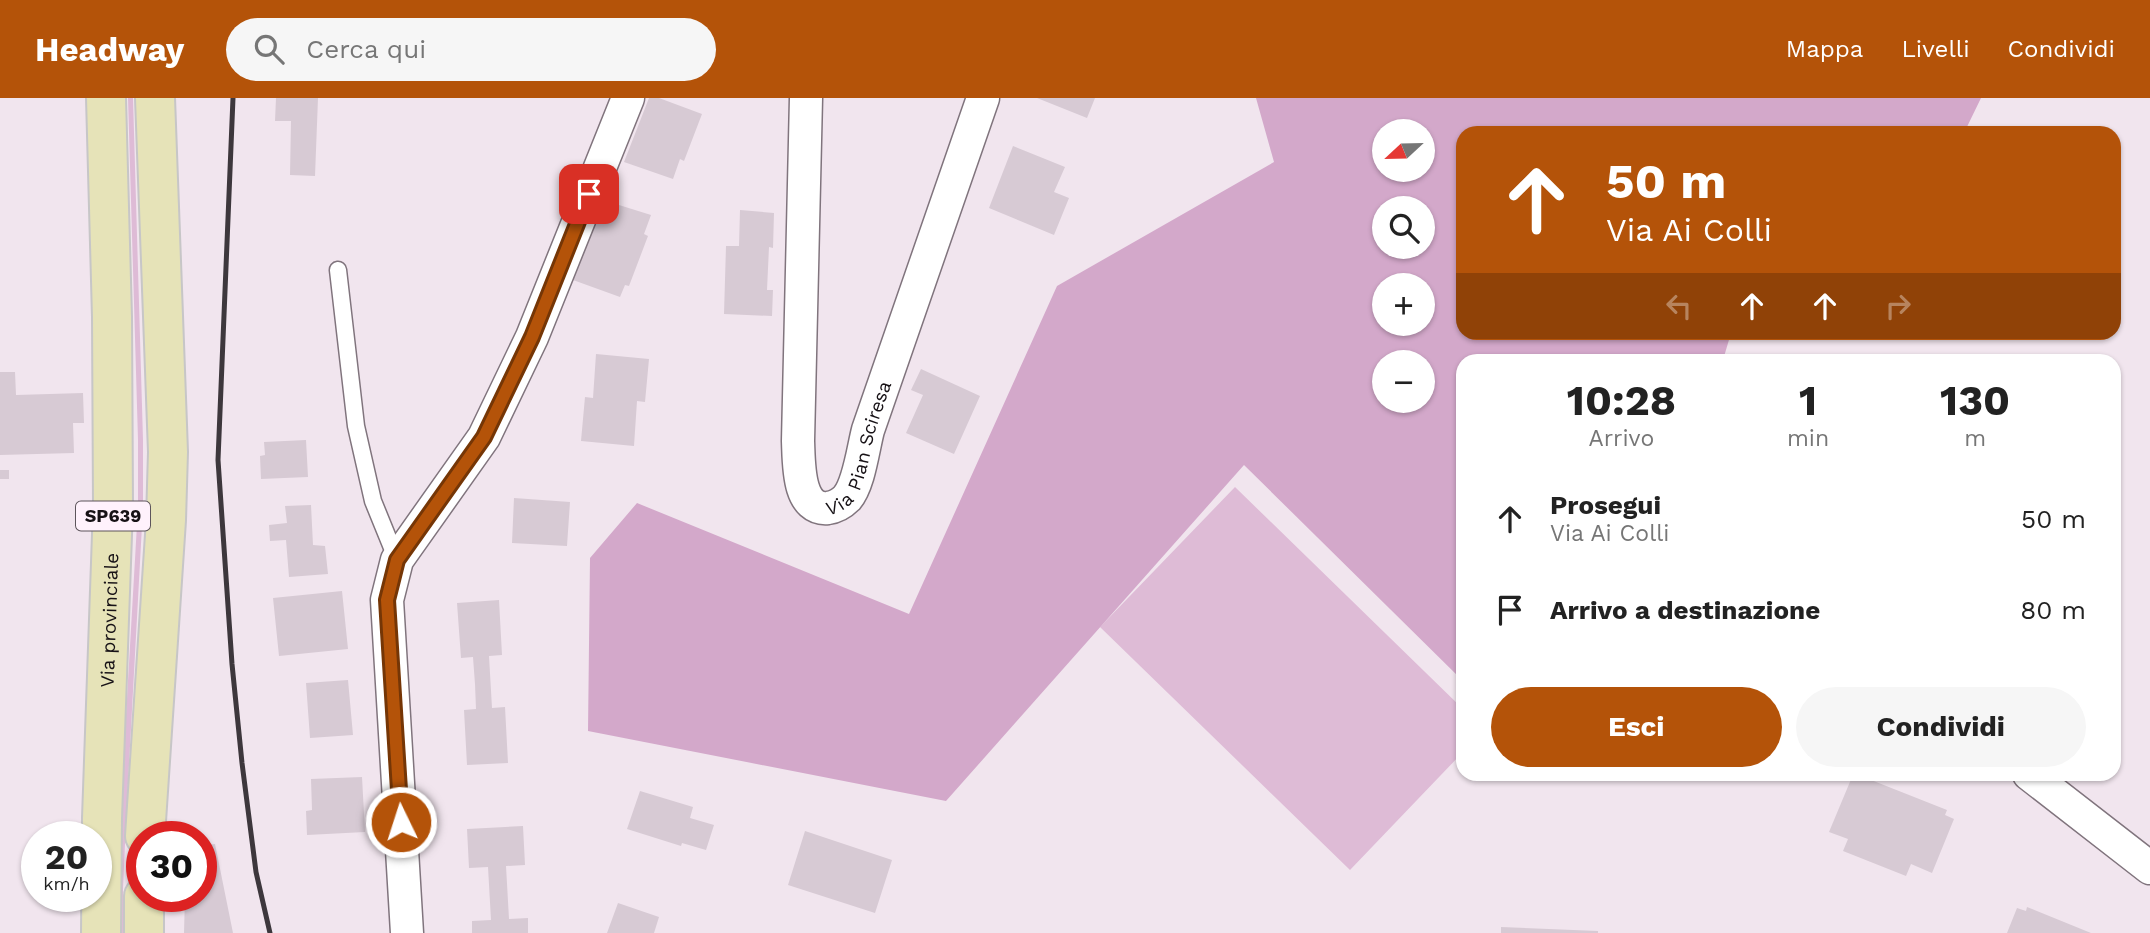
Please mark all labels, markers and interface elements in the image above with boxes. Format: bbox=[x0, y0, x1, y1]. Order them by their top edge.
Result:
search box bbox=[226, 18, 716, 81]
text: Headway bbox=[35, 30, 184, 69]
icon: search bbox=[250, 30, 288, 68]
text: Cerca qui bbox=[306, 34, 426, 64]
text: Mappa bbox=[1786, 35, 1863, 63]
text: Livelli bbox=[1901, 35, 1970, 63]
text: Condividi bbox=[2008, 35, 2115, 63]
north arrow bbox=[1372, 119, 1435, 182]
map controls bbox=[1372, 119, 1435, 413]
text: 50 m bbox=[1606, 152, 1726, 210]
icon: ahead bbox=[1491, 154, 1582, 245]
pin bbox=[559, 164, 619, 224]
icon: arrive bbox=[570, 175, 608, 213]
button: search bbox=[1372, 196, 1435, 259]
text: Via Ai Colli bbox=[1606, 211, 1772, 249]
button: + bbox=[1372, 273, 1435, 336]
icon: left bbox=[1660, 287, 1698, 325]
icon: ahead bbox=[1733, 287, 1771, 325]
icon: ahead bbox=[1806, 287, 1844, 325]
icon: right bbox=[1879, 287, 1917, 325]
button: − bbox=[1372, 350, 1435, 413]
text: 10:28 bbox=[1567, 376, 1676, 425]
text: 1 bbox=[1799, 376, 1817, 425]
text: 130 bbox=[1940, 376, 2010, 425]
street label: Via Pian Sciresa bbox=[823, 378, 896, 520]
text: Arrivo bbox=[1589, 425, 1654, 452]
text: min bbox=[1787, 425, 1829, 452]
text: m bbox=[1964, 425, 1986, 452]
text: Prosegui bbox=[1550, 490, 1661, 520]
icon: ahead bbox=[1491, 500, 1529, 538]
road number: SP639 bbox=[76, 502, 150, 530]
text: 50 m bbox=[2021, 504, 2086, 534]
text: Via Ai Colli bbox=[1550, 520, 1669, 547]
street label: Via provinciale bbox=[96, 552, 123, 688]
icon: arrive bbox=[1491, 591, 1529, 629]
text: Arrivo a destinazione bbox=[1550, 595, 1820, 625]
text: 80 m bbox=[2020, 595, 2086, 625]
button: Esci bbox=[1491, 687, 1782, 767]
button: Condividi bbox=[1796, 687, 2086, 767]
position arrow bbox=[364, 785, 438, 859]
speed limit sign: 30 bbox=[126, 821, 217, 912]
text: 20 bbox=[45, 836, 88, 878]
text: km/h bbox=[43, 873, 90, 894]

